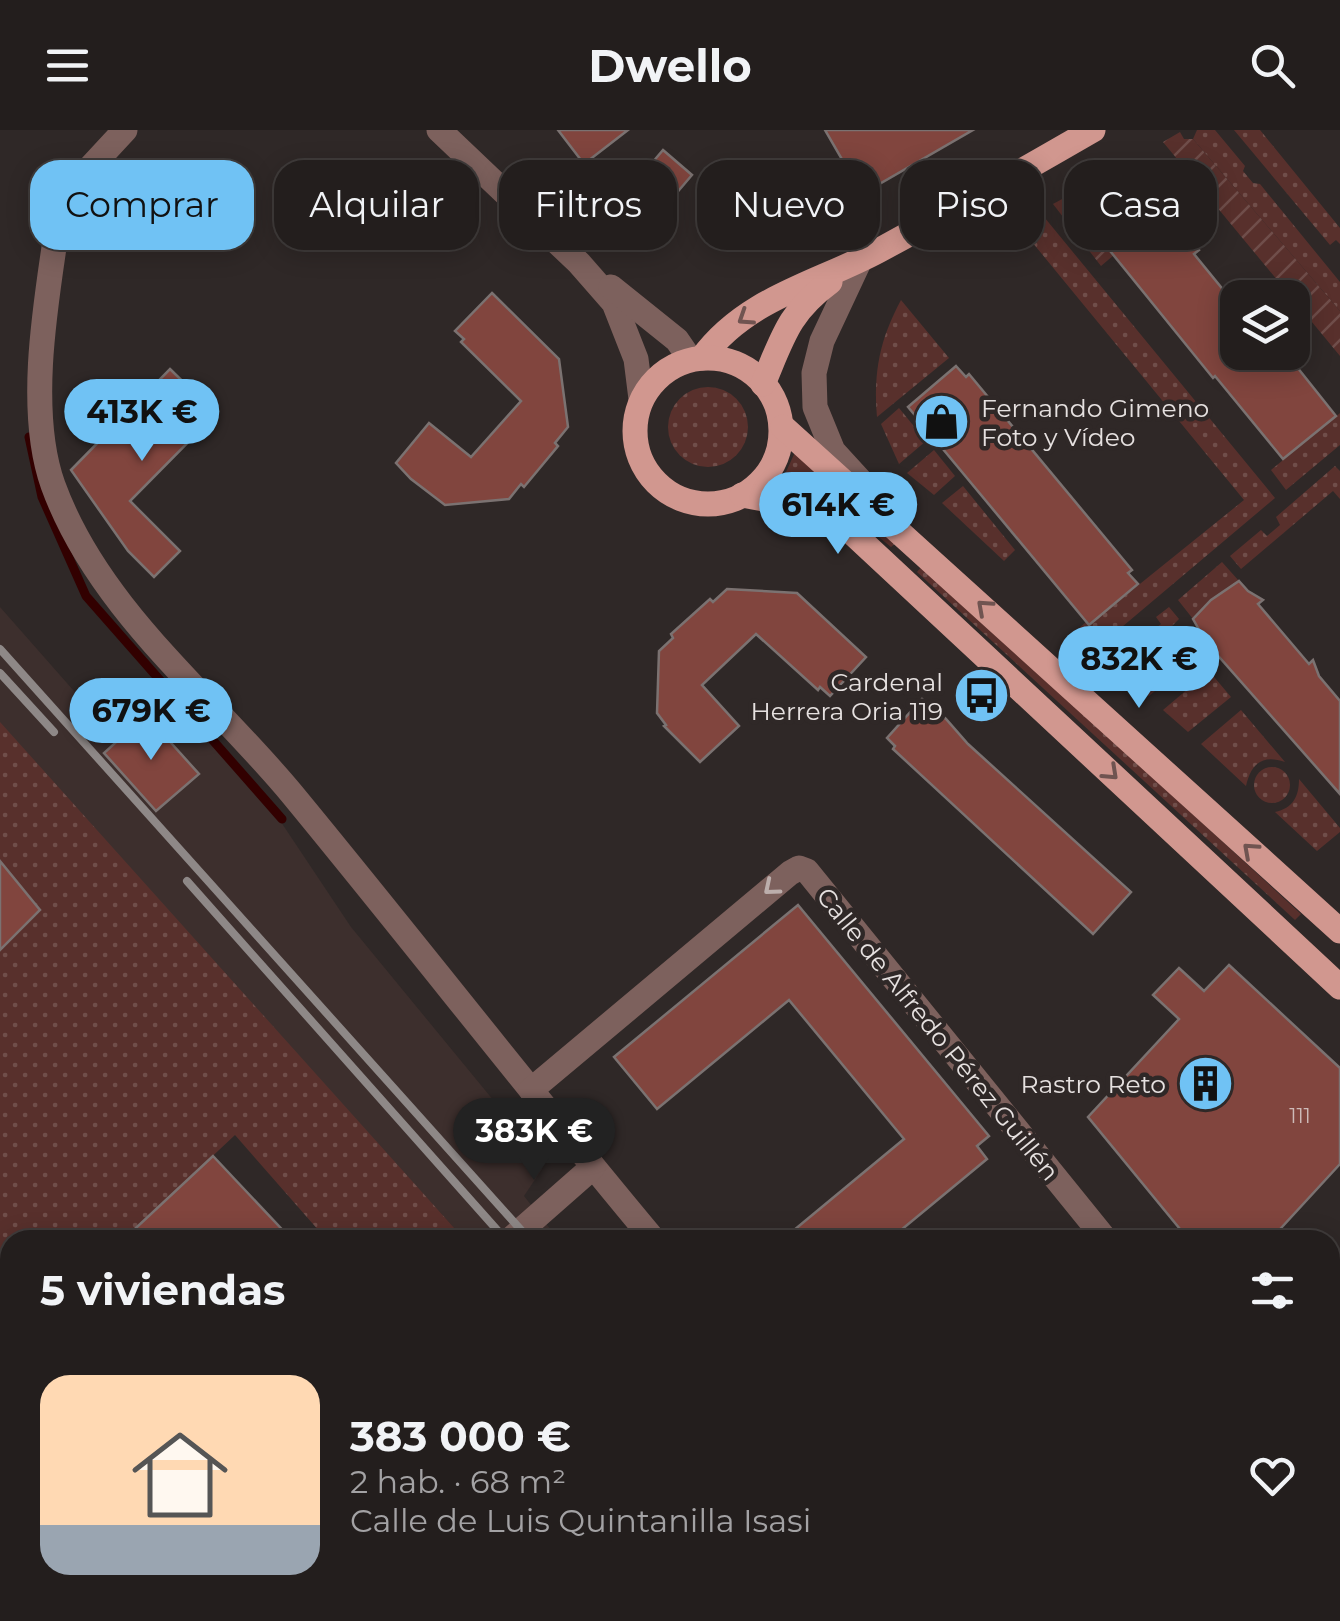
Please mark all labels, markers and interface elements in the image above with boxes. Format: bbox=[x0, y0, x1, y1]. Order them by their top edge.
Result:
icon: menu bbox=[40, 38, 95, 93]
text: Dwello bbox=[588, 38, 752, 93]
icon: search bbox=[1245, 38, 1300, 93]
chip: Comprar bbox=[30, 160, 254, 250]
chip: Alquilar bbox=[274, 160, 479, 250]
chip: Filtros bbox=[499, 160, 677, 250]
chip: Nuevo bbox=[697, 160, 880, 250]
chip: Piso bbox=[900, 160, 1044, 250]
chip: Casa bbox=[1064, 160, 1217, 250]
map controls bbox=[1220, 280, 1310, 370]
button: layers bbox=[1220, 280, 1310, 370]
one-way arrow bbox=[738, 305, 756, 324]
pin: 413K € bbox=[61, 379, 223, 464]
text: 413K € bbox=[86, 392, 198, 431]
shop icon: Fernando Gimeno Foto y Vídeo bbox=[912, 392, 972, 452]
place label: Fernando Gimeno Foto y Vídeo bbox=[981, 393, 1209, 452]
pin: 614K € bbox=[757, 472, 919, 557]
text: 614K € bbox=[781, 485, 895, 524]
one-way arrow bbox=[977, 601, 996, 619]
pin: 832K € bbox=[1058, 626, 1220, 711]
text: 832K € bbox=[1080, 639, 1198, 678]
bus stop icon: Cardenal Herrera Oria 119 bbox=[952, 666, 1012, 726]
place label: Cardenal Herrera Oria 119 bbox=[751, 667, 943, 726]
pin: 679K € bbox=[70, 678, 232, 763]
text: 679K € bbox=[91, 691, 211, 730]
one-way arrow bbox=[1099, 761, 1117, 779]
one-way arrow bbox=[1243, 844, 1262, 862]
one-way arrow bbox=[765, 877, 783, 895]
street label: Calle de Alfredo Pérez Guillén bbox=[811, 882, 1065, 1186]
building icon: Rastro Reto bbox=[1175, 1054, 1235, 1114]
place label: Rastro Reto bbox=[1020, 1069, 1166, 1099]
pin: 383K € bbox=[453, 1098, 615, 1183]
house number: 111 bbox=[1289, 1104, 1311, 1128]
text: 383K € bbox=[475, 1111, 593, 1150]
icon: filters bbox=[1245, 1263, 1300, 1318]
text: 5 viviendas bbox=[40, 1264, 285, 1316]
text: 383 000 € bbox=[350, 1410, 571, 1462]
icon: home bbox=[120, 1415, 240, 1535]
icon: heart bbox=[1245, 1448, 1300, 1503]
text: 2 hab. · 68 m² bbox=[350, 1462, 566, 1501]
text: Calle de Luis Quintanilla Isasi bbox=[350, 1501, 811, 1540]

